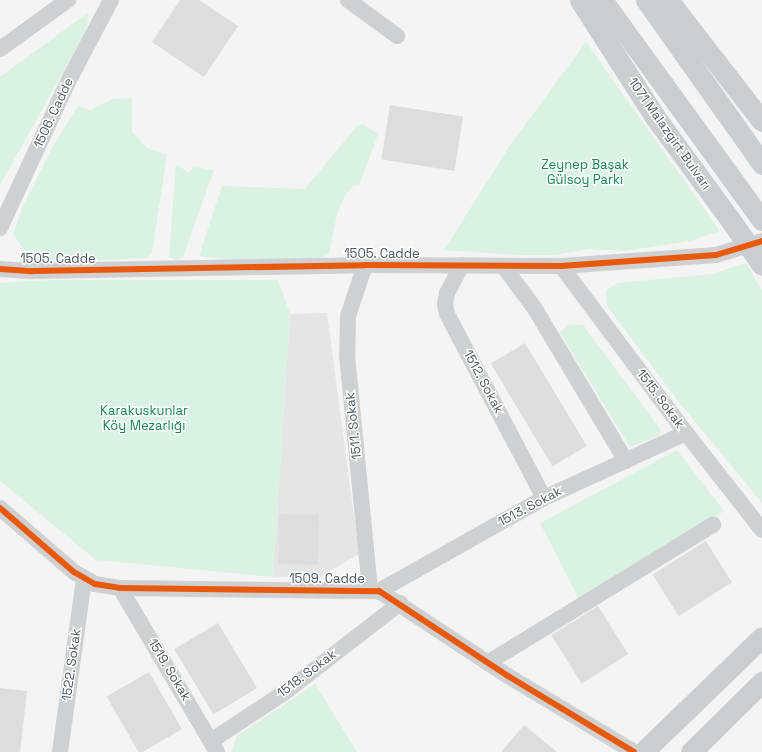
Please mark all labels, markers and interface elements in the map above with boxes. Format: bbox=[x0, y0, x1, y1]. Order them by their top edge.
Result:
street label: 1506. Cadde bbox=[31, 75, 77, 151]
street label: 1071 Malazgirt Bulvarı bbox=[624, 75, 714, 193]
park label: Zeynep Başak Gülsoy Parkı bbox=[541, 158, 629, 189]
street label: 1505. Cadde bbox=[344, 246, 420, 262]
street label: 1505. Cadde bbox=[20, 251, 96, 267]
street label: 1512. Sokak bbox=[460, 347, 506, 417]
street label: 1515. Sokak bbox=[633, 366, 687, 432]
street label: 1511. Sokak bbox=[343, 391, 365, 461]
park label: Karakuskunlar Köy Mezarlığı bbox=[100, 404, 188, 435]
street label: 1513. Sokak bbox=[495, 484, 565, 530]
street label: 1509. Cadde bbox=[289, 571, 365, 587]
street label: 1522. Sokak bbox=[59, 628, 85, 702]
street label: 1519. Sokak bbox=[144, 636, 194, 704]
street label: 1518. Sokak bbox=[274, 647, 340, 701]

